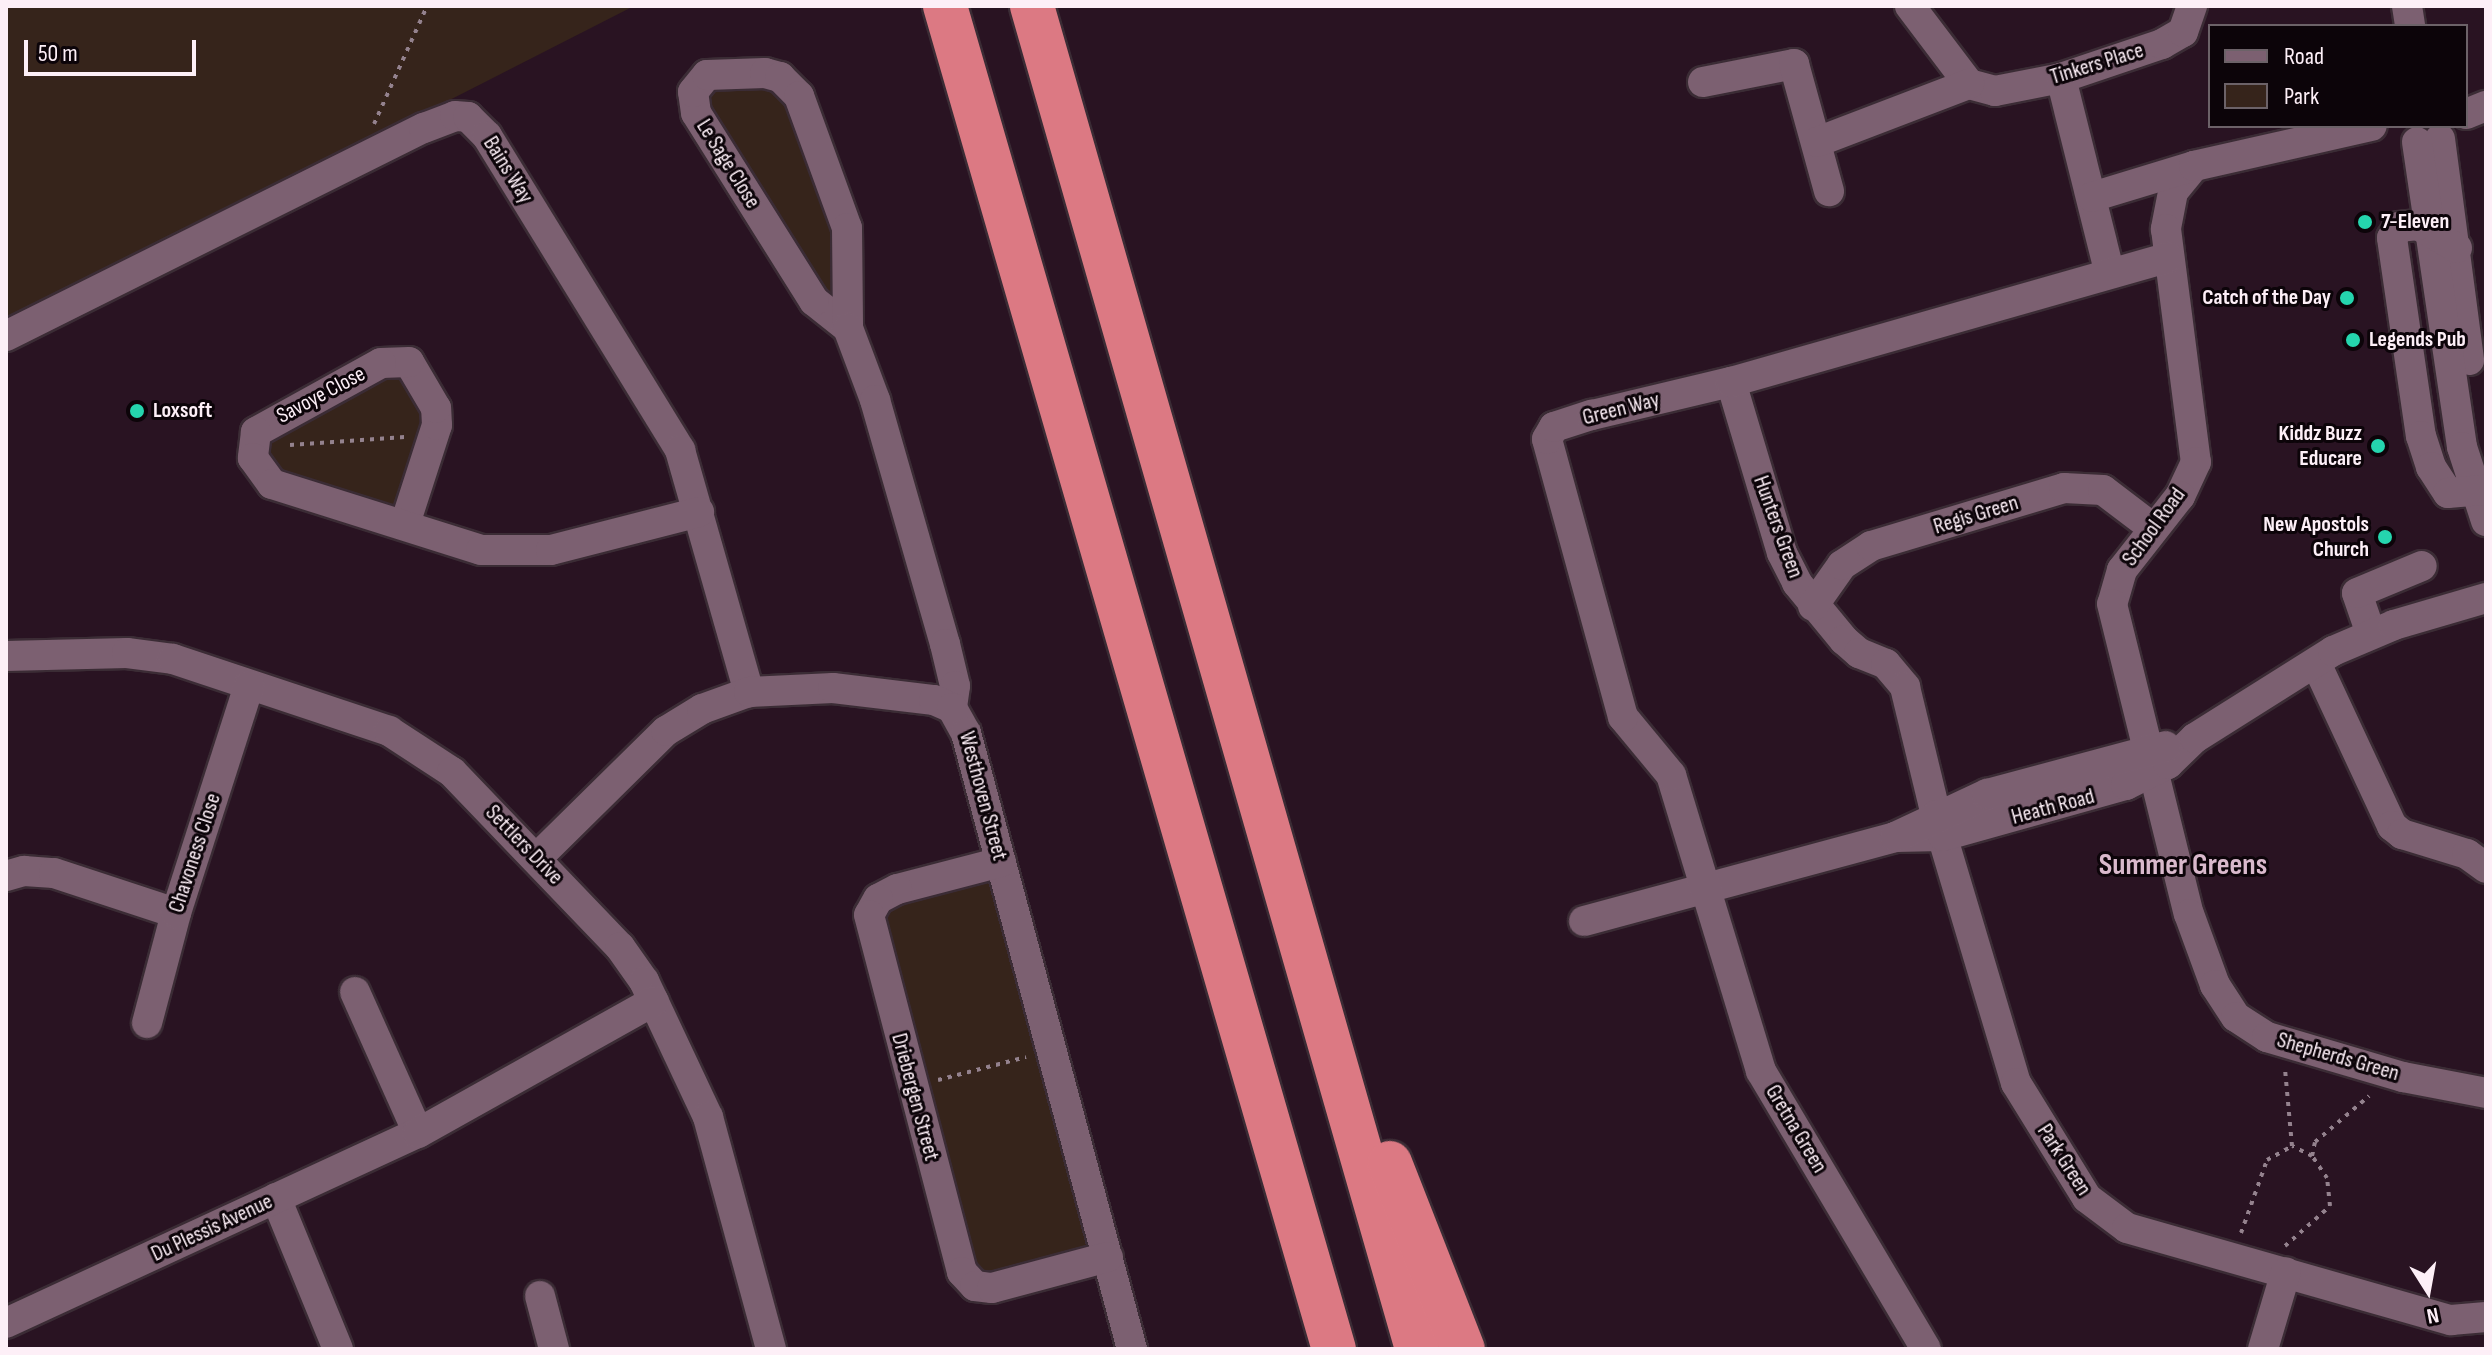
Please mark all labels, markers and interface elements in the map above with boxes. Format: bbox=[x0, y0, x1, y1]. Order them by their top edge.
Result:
scale bar bbox=[28, 24, 200, 74]
legend bbox=[2208, 24, 2468, 128]
street label: Tinkers Place bbox=[2047, 37, 2147, 91]
text: 50 m bbox=[38, 39, 78, 68]
text: Road bbox=[2284, 42, 2324, 71]
text: Park bbox=[2284, 82, 2319, 111]
street label: Le Sage Close bbox=[690, 115, 766, 213]
street label: Bains Way bbox=[477, 132, 539, 208]
place label: 7-Eleven bbox=[2381, 209, 2449, 235]
marker: 7-Eleven bbox=[2356, 213, 2374, 231]
place label: Catch of the Day bbox=[2202, 285, 2331, 311]
marker: Catch of the Day bbox=[2338, 289, 2356, 307]
place label: Legends Pub bbox=[2369, 327, 2466, 353]
marker: Legends Pub bbox=[2344, 331, 2362, 349]
street label: Savoye Close bbox=[272, 361, 370, 429]
street label: Green Way bbox=[1580, 387, 1662, 431]
place label: Loxsoft bbox=[153, 398, 212, 424]
marker: Loxsoft bbox=[128, 402, 146, 420]
place label: Kiddz Buzz Educare bbox=[2279, 420, 2362, 472]
marker: Kiddz Buzz Educare bbox=[2369, 437, 2387, 455]
street label: Hunters Green bbox=[1747, 472, 1809, 582]
street label: School Road bbox=[2117, 483, 2191, 571]
street label: Regis Green bbox=[1930, 490, 2022, 540]
place label: New Apostols Church bbox=[2263, 511, 2369, 562]
marker: New Apostols Church bbox=[2376, 528, 2394, 546]
street label: Westhoven Street bbox=[953, 729, 1013, 863]
street label: Heath Road bbox=[2009, 783, 2097, 831]
street label: Chavoness Close bbox=[163, 790, 227, 916]
street label: Settlers Drive bbox=[480, 800, 568, 890]
district label: Summer Greens bbox=[2099, 847, 2267, 883]
street label: Shepherds Green bbox=[2274, 1027, 2402, 1087]
street label: Driebergen Street bbox=[885, 1030, 945, 1164]
street label: Gretna Green bbox=[1759, 1080, 1833, 1178]
street label: Park Green bbox=[2031, 1119, 2097, 1201]
street label: Du Plessis Avenue bbox=[147, 1188, 277, 1268]
north arrow bbox=[2388, 1251, 2468, 1331]
text: N bbox=[2424, 1301, 2441, 1329]

